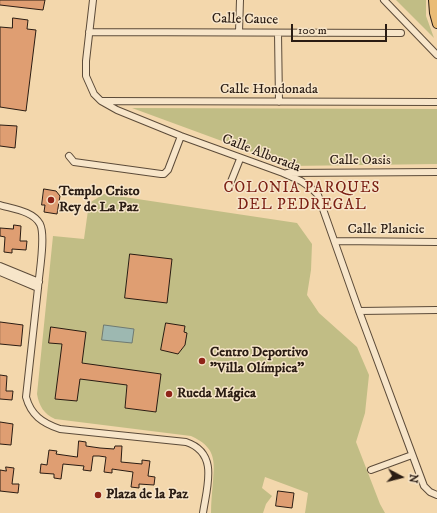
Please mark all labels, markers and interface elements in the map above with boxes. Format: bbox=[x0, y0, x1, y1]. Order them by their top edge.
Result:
street label: Calle Cauce bbox=[212, 11, 278, 29]
scale bar bbox=[293, 16, 389, 42]
text: 100 m bbox=[298, 23, 327, 38]
street label: Calle Hondonada bbox=[220, 82, 318, 98]
street label: Calle Alborada bbox=[219, 131, 303, 177]
street label: Calle Oasis bbox=[329, 153, 391, 169]
district label: COLONIA PARQUES DEL PEDREGAL bbox=[224, 180, 380, 215]
place label: Templo Cristo Rey de La Paz bbox=[59, 184, 139, 216]
marker: Templo Cristo Rey de La Paz bbox=[46, 195, 56, 205]
street label: Calle Planicie bbox=[348, 222, 424, 238]
place label: Centro Deportivo "Villa Olímpica" bbox=[210, 345, 308, 378]
marker: Centro Deportivo "Villa Olímpica" bbox=[197, 356, 207, 366]
place label: Rueda Mágica bbox=[177, 386, 256, 402]
marker: Rueda Mágica bbox=[164, 389, 174, 399]
north arrow bbox=[381, 457, 421, 497]
text: N bbox=[405, 473, 420, 484]
place label: Plaza de la Paz bbox=[106, 487, 188, 503]
marker: Plaza de la Paz bbox=[93, 490, 103, 500]

